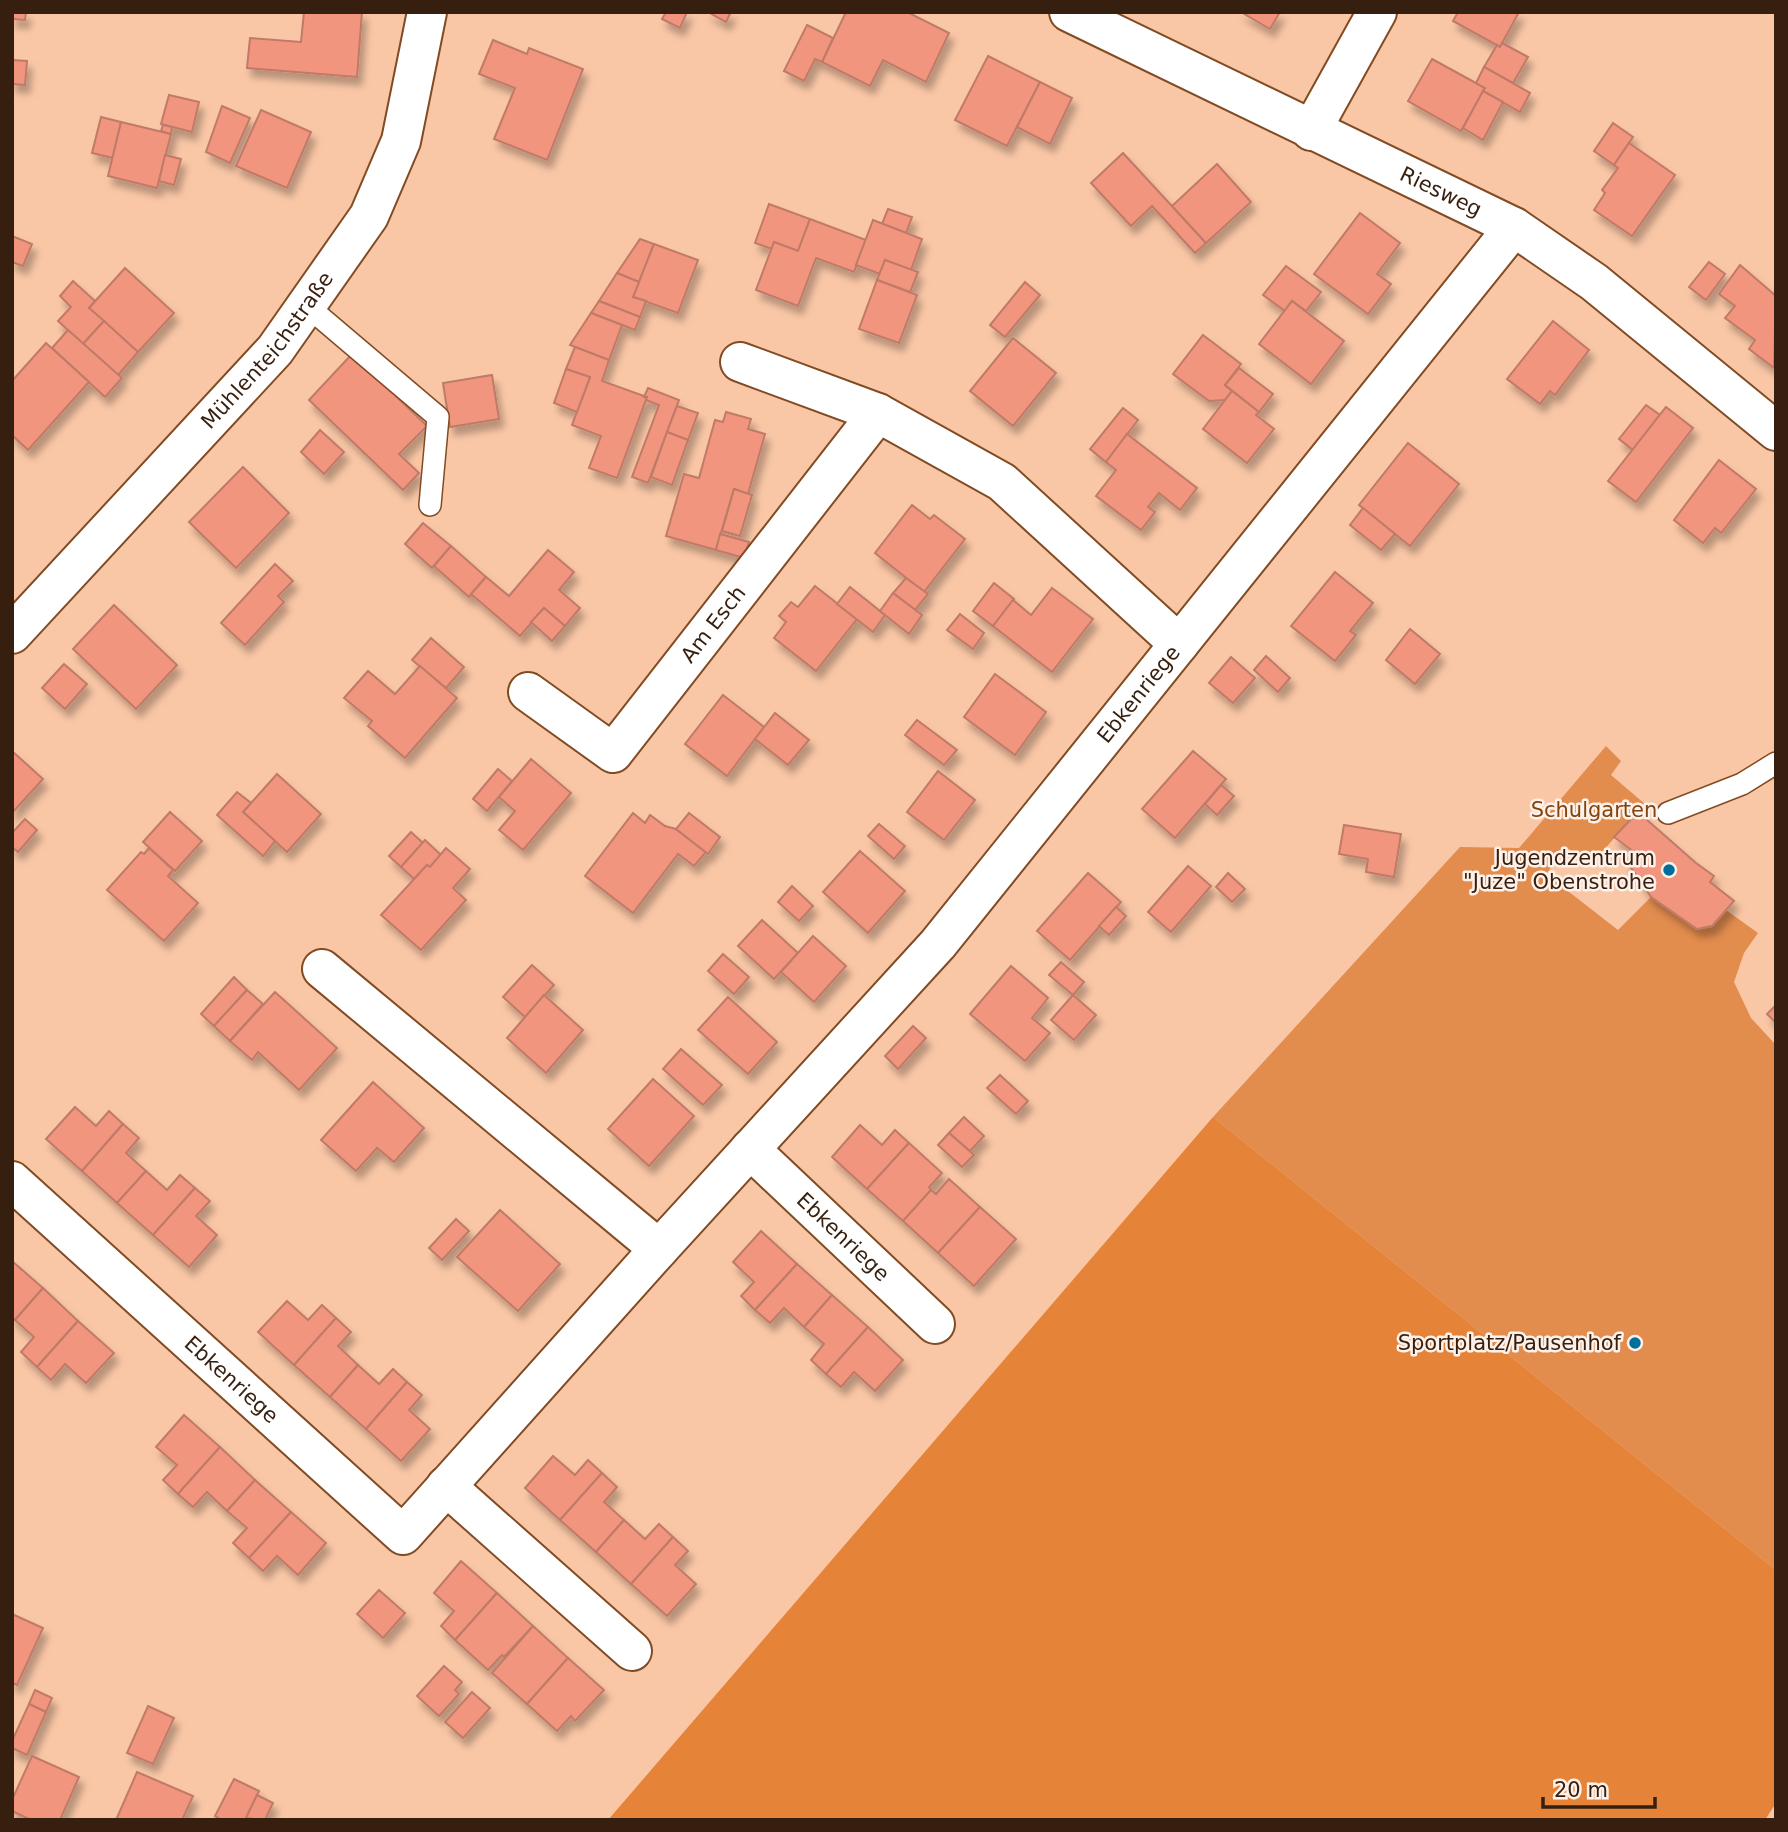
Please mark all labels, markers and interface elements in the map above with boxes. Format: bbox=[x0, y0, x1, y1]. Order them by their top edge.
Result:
street label: Riesweg bbox=[1396, 162, 1486, 222]
street label: Mühlenteichstraße bbox=[196, 267, 338, 434]
street label: Am Esch bbox=[676, 581, 751, 667]
street label: Ebkenriege bbox=[1092, 641, 1185, 748]
park label: Schulgarten bbox=[1531, 798, 1657, 822]
place label: Jugendzentrum "Juze" Obenstrohe bbox=[1463, 846, 1655, 894]
marker: Jugendzentrum "Juze" Obenstrohe bbox=[1661, 862, 1677, 878]
street label: Ebkenriege bbox=[792, 1188, 894, 1286]
street label: Ebkenriege bbox=[180, 1331, 283, 1428]
place label: Sportplatz/Pausenhof bbox=[1398, 1331, 1622, 1355]
marker: Sportplatz/Pausenhof bbox=[1627, 1335, 1643, 1351]
scale bar bbox=[1543, 1766, 1655, 1810]
text: 20 m bbox=[1554, 1778, 1608, 1802]

